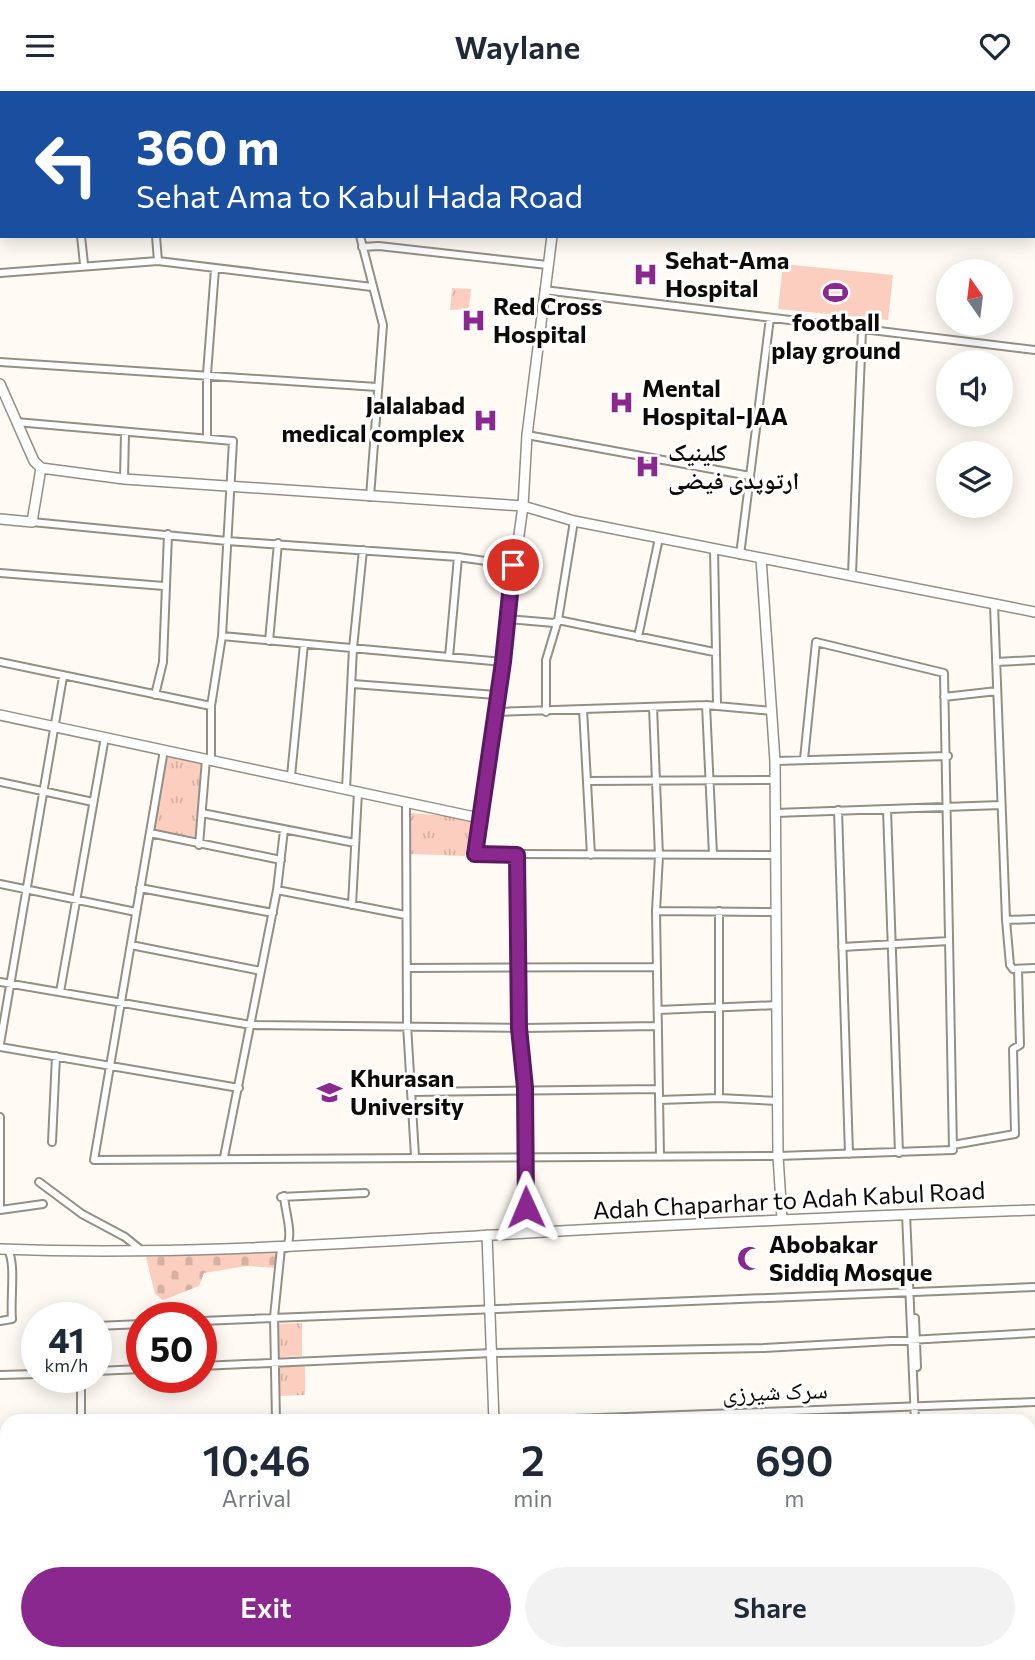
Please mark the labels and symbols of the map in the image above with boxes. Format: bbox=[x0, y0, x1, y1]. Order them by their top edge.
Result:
place label: Sehat-Ama Hospital bbox=[665, 245, 789, 302]
north arrow bbox=[936, 259, 1013, 336]
hospital icon: Sehat-Ama Hospital bbox=[631, 261, 659, 289]
sports icon: football play ground bbox=[822, 278, 850, 306]
place label: Red Cross Hospital bbox=[493, 291, 602, 348]
hospital icon: Red Cross Hospital bbox=[459, 307, 487, 335]
place label: football play ground bbox=[771, 307, 901, 364]
place label: Mental Hospital-JAA bbox=[642, 373, 788, 430]
hospital icon: Mental Hospital-JAA bbox=[608, 389, 636, 417]
place label: Jalalabad medical complex bbox=[281, 390, 465, 447]
hospital icon: Jalalabad medical complex bbox=[471, 406, 499, 434]
place label: کلینیک ارتوپدی فیضی bbox=[668, 437, 799, 495]
hospital icon: کلینیک ارتوپدی فیضی bbox=[634, 453, 662, 481]
pin bbox=[483, 535, 543, 595]
place label: Khurasan University bbox=[350, 1063, 464, 1120]
school or university icon: Khurasan University bbox=[316, 1079, 344, 1107]
position arrow bbox=[489, 1170, 563, 1244]
street label: Adah Chaparhar to Adah Kabul Road bbox=[592, 1175, 986, 1224]
place label: Abobakar Siddiq Mosque bbox=[769, 1229, 932, 1286]
mosque icon: Abobakar Siddiq Mosque bbox=[735, 1245, 763, 1273]
speed limit sign: 50 bbox=[126, 1302, 217, 1393]
street label: سرک شیرزی bbox=[722, 1374, 828, 1408]

